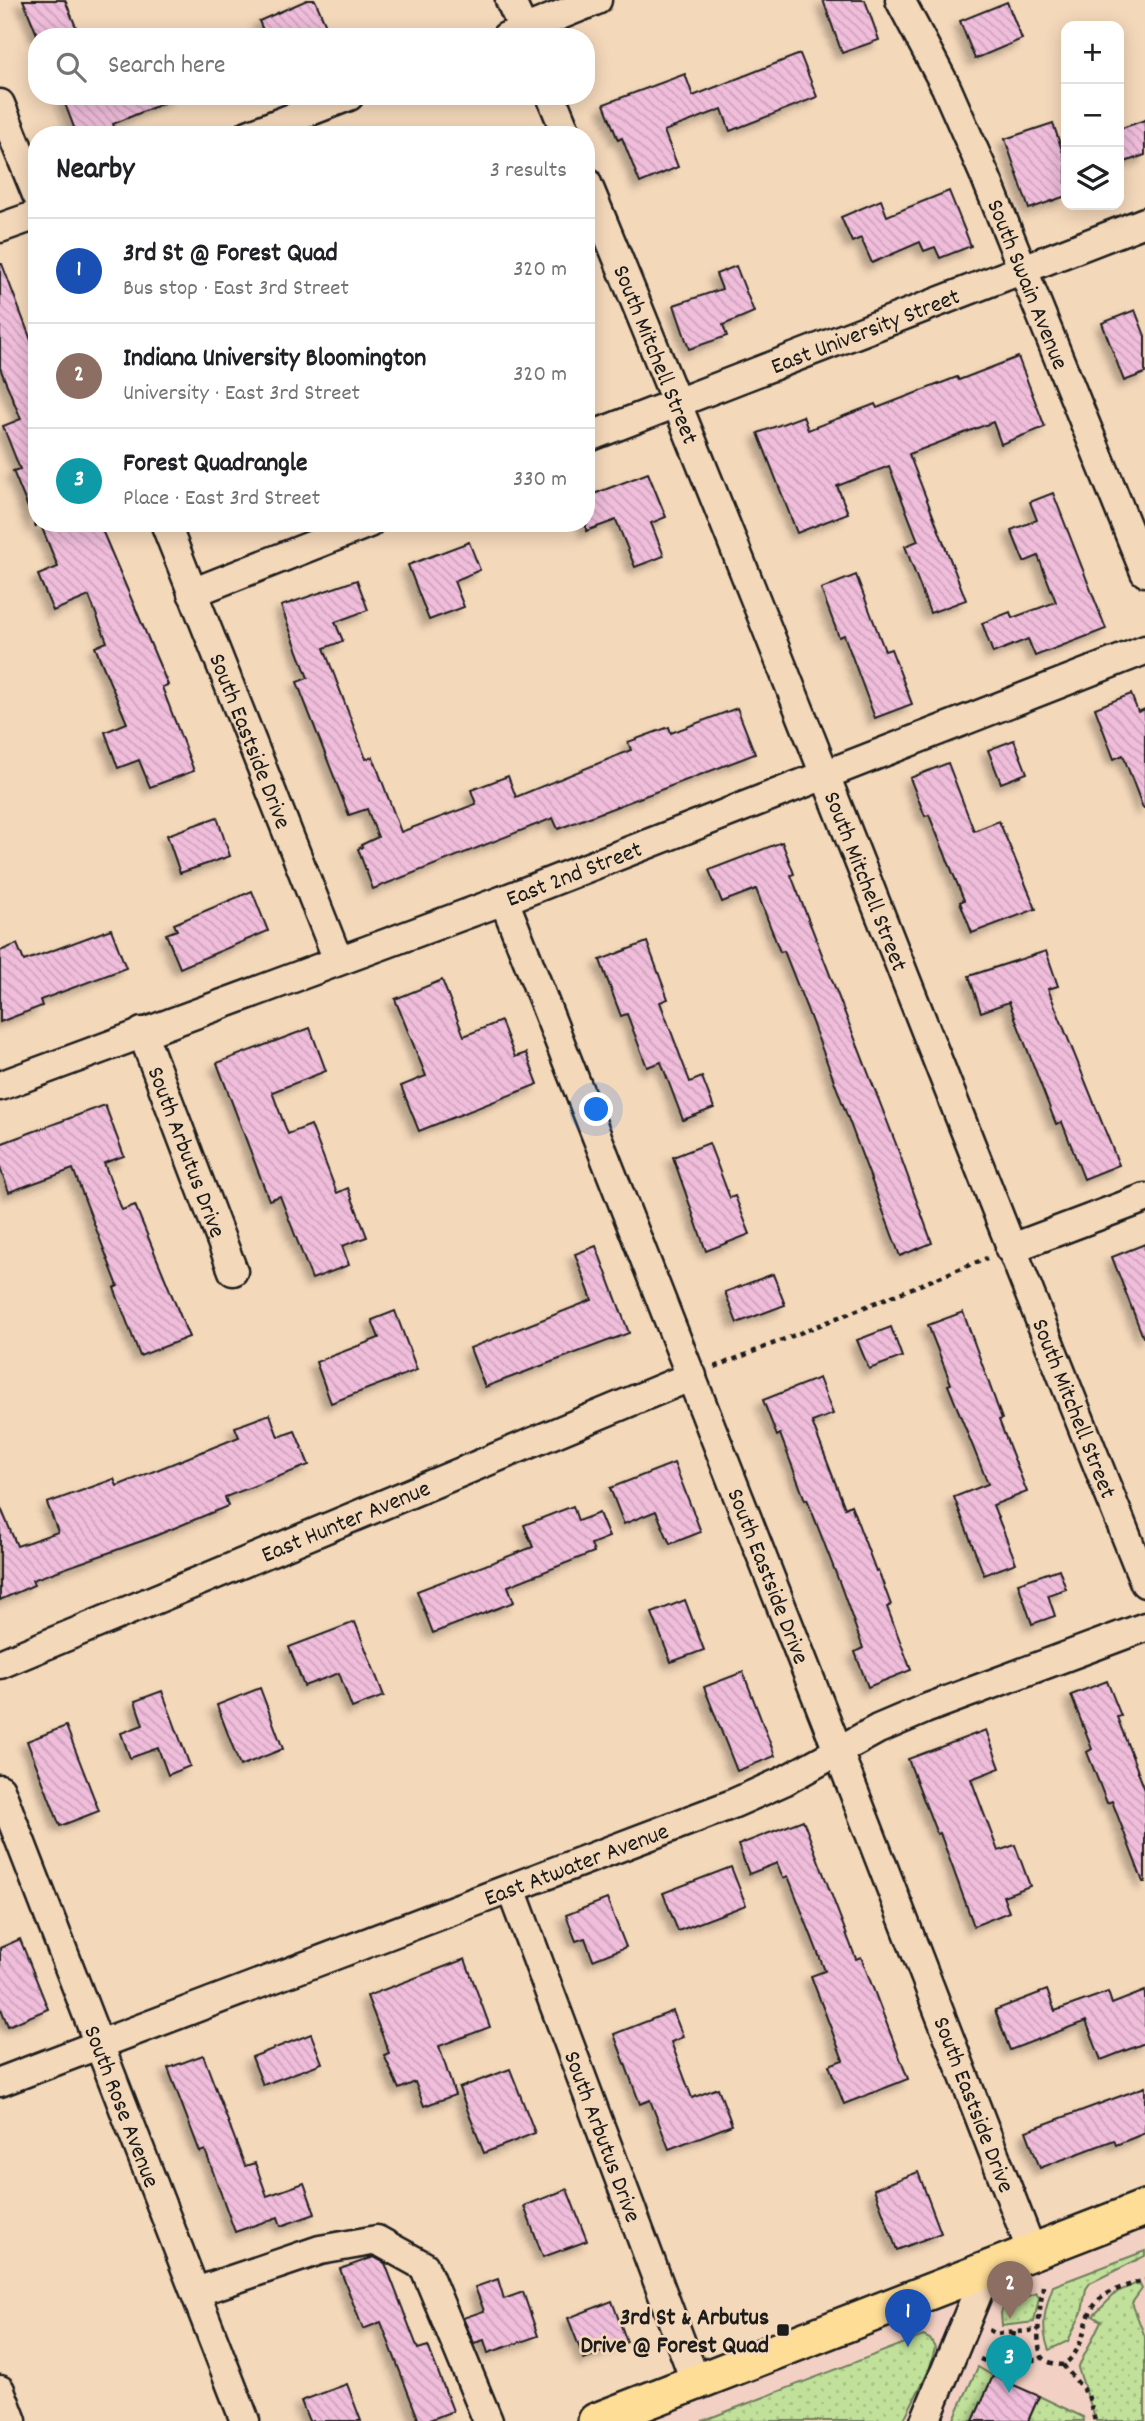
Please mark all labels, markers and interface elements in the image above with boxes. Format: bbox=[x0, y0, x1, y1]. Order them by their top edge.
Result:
map controls bbox=[1061, 21, 1124, 210]
button: + bbox=[1061, 21, 1124, 84]
search box bbox=[28, 28, 595, 105]
icon: search bbox=[52, 48, 90, 86]
text: Search here bbox=[108, 48, 226, 85]
button: − bbox=[1061, 84, 1124, 147]
button: layers bbox=[1061, 147, 1124, 210]
text: Nearby bbox=[56, 150, 134, 193]
text: 3 results bbox=[490, 155, 567, 188]
street label: South Swain Avenue bbox=[976, 195, 1076, 375]
text: 3rd St @ Forest Quad bbox=[123, 236, 338, 273]
text: 1 bbox=[76, 254, 82, 287]
text: 320 m bbox=[513, 254, 567, 287]
street label: South Mitchell Street bbox=[602, 260, 706, 450]
text: Bus stop · East 3rd Street bbox=[123, 273, 349, 306]
street label: East University Street bbox=[767, 281, 966, 385]
text: Indiana University Bloomington bbox=[123, 341, 426, 378]
text: 2 bbox=[74, 359, 84, 392]
text: 320 m bbox=[513, 359, 567, 392]
text: University · East 3rd Street bbox=[123, 378, 360, 411]
text: Forest Quadrangle bbox=[123, 446, 307, 483]
text: 3 bbox=[74, 464, 84, 497]
text: 330 m bbox=[513, 464, 567, 497]
text: Place · East 3rd Street bbox=[123, 483, 320, 516]
street label: South Eastside Drive bbox=[198, 649, 298, 835]
street label: South Mitchell Street bbox=[813, 787, 915, 977]
street label: East 2nd Street bbox=[502, 834, 648, 918]
street label: South Arbutus Drive bbox=[137, 1062, 233, 1243]
your location bbox=[579, 1092, 613, 1126]
street label: South Mitchell Street bbox=[1021, 1314, 1123, 1504]
street label: East Hunter Avenue bbox=[257, 1473, 436, 1573]
street label: South Eastside Drive bbox=[717, 1484, 816, 1670]
street label: East Atwater Avenue bbox=[480, 1816, 674, 1917]
street label: South Eastside Drive bbox=[923, 2012, 1021, 2198]
street label: South Rose Avenue bbox=[73, 2021, 167, 2193]
street label: South Arbutus Drive bbox=[553, 2047, 648, 2228]
pin: 2 bbox=[987, 2261, 1033, 2319]
pin: 1 bbox=[885, 2289, 931, 2347]
place label: 3rd St & Arbutus Drive @ Forest Quad bbox=[580, 2302, 769, 2364]
marker: 3rd St & Arbutus Drive @ Forest Quad bbox=[775, 2322, 791, 2338]
pin: 3 bbox=[986, 2335, 1032, 2393]

